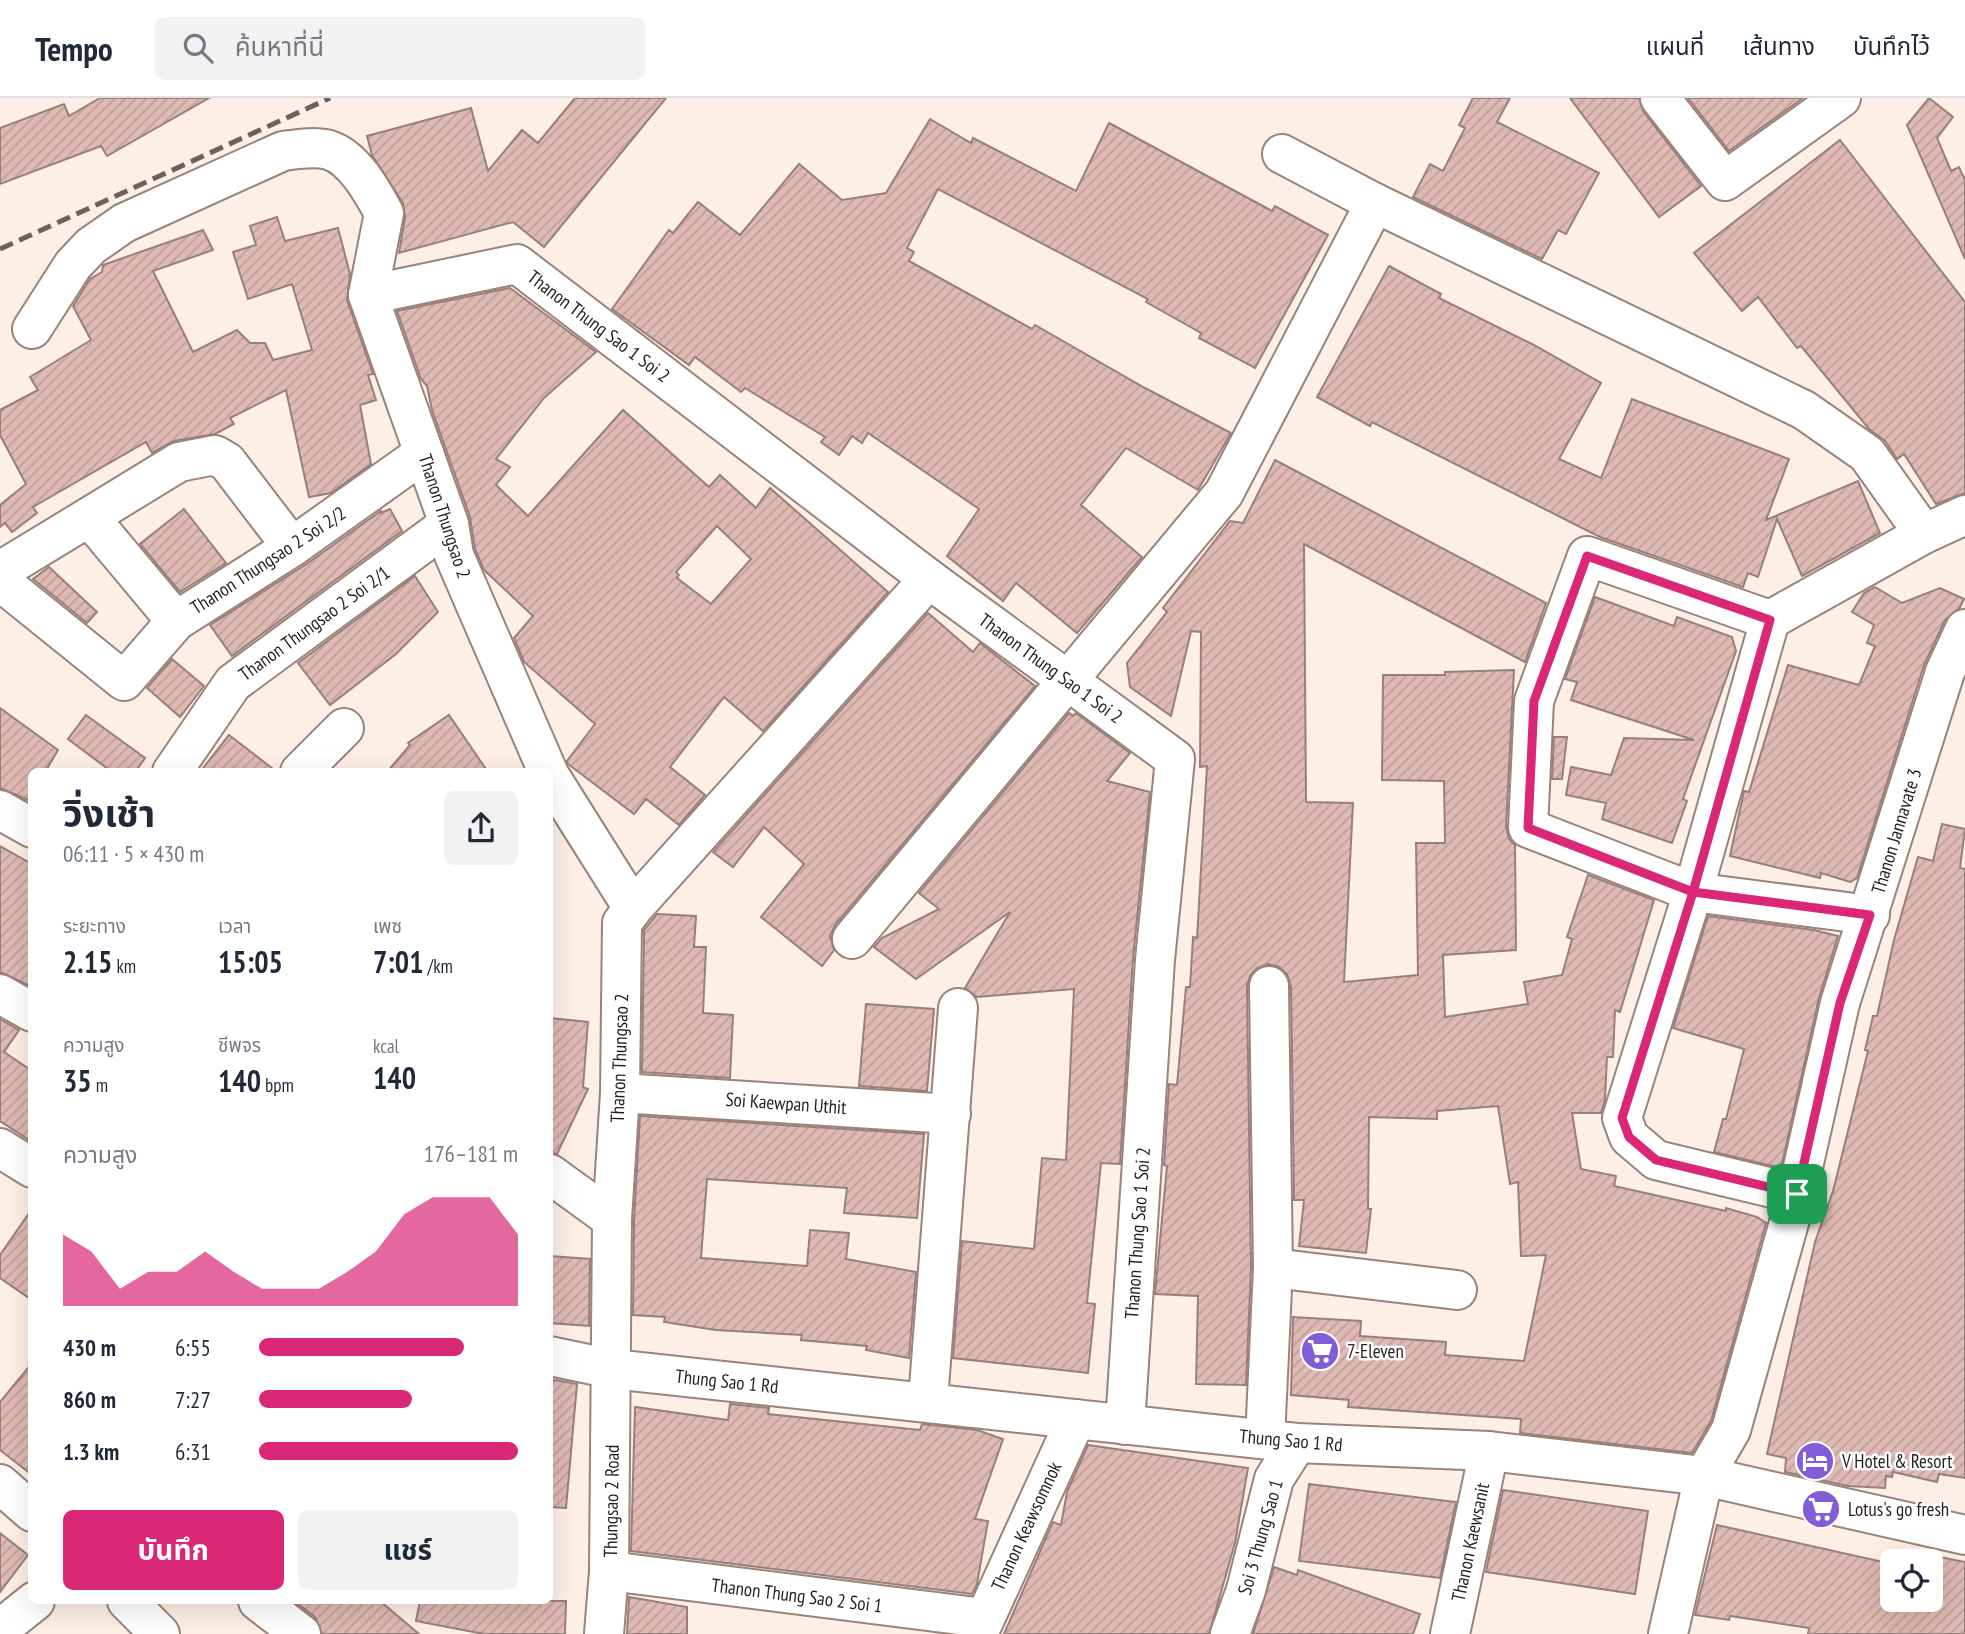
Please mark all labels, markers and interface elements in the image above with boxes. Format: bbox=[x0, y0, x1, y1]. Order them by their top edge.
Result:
search box bbox=[155, 17, 645, 80]
text: Tempo bbox=[35, 27, 113, 70]
icon: search bbox=[179, 29, 217, 67]
text: ค้นหาที่นี่ bbox=[235, 30, 324, 63]
text: แผนที่ bbox=[1646, 31, 1704, 62]
text: เส้นทาง bbox=[1742, 31, 1815, 62]
text: บันทึกไว้ bbox=[1853, 31, 1930, 62]
street label: Thanon Thung Sao 1 Soi 2 bbox=[523, 265, 675, 387]
street label: Thanon Thungsao 2 bbox=[414, 451, 476, 581]
street label: Thanon Thungsao 2 Soi 2/2 bbox=[186, 501, 350, 619]
street label: Thanon Thungsao 2 Soi 2/1 bbox=[234, 560, 394, 686]
street label: Thanon Thung Sao 1 Soi 2 bbox=[974, 608, 1128, 728]
street label: Thanon Jannavate 3 bbox=[1865, 765, 1927, 897]
text: วิ่งเช้า bbox=[63, 788, 155, 837]
button: share bbox=[444, 791, 518, 865]
text: 06:11 · 5 × 430 m bbox=[63, 839, 204, 868]
text: ระยะทาง bbox=[63, 914, 126, 938]
text: เวลา bbox=[218, 914, 251, 938]
text: เพซ bbox=[373, 914, 402, 938]
text: 2.15 bbox=[63, 942, 112, 981]
text: 15:05 bbox=[218, 942, 283, 981]
text: 7:01 bbox=[373, 942, 424, 981]
text: km bbox=[112, 954, 136, 978]
text: /km bbox=[424, 954, 453, 978]
street label: Thanon Thungsao 2 bbox=[605, 993, 633, 1123]
text: ความสูง bbox=[63, 1033, 124, 1057]
text: ชีพจร bbox=[218, 1033, 261, 1057]
text: kcal bbox=[373, 1034, 399, 1058]
text: 140 bbox=[373, 1058, 416, 1097]
text: 35 bbox=[63, 1061, 92, 1100]
text: 140 bbox=[218, 1061, 261, 1100]
text: m bbox=[92, 1073, 108, 1097]
text: bpm bbox=[261, 1073, 294, 1097]
street label: Soi Kaewpan Uthit bbox=[725, 1087, 848, 1119]
text: 176–181 m bbox=[424, 1139, 518, 1168]
text: ความสูง bbox=[63, 1140, 137, 1169]
street label: Thanon Thung Sao 1 Soi 2 bbox=[1119, 1146, 1155, 1320]
pin bbox=[1767, 1164, 1827, 1224]
icon: arrive bbox=[1778, 1175, 1816, 1213]
supermarket icon: 7-Eleven bbox=[1299, 1330, 1341, 1372]
text: 430 m bbox=[63, 1333, 116, 1362]
text: 6:55 bbox=[175, 1333, 211, 1362]
place label: 7-Eleven bbox=[1347, 1339, 1404, 1363]
street label: Thung Sao 1 Rd bbox=[674, 1364, 780, 1398]
text: 860 m bbox=[63, 1385, 116, 1414]
text: 7:27 bbox=[175, 1385, 211, 1414]
street label: Thung Sao 1 Rd bbox=[1238, 1424, 1344, 1456]
text: 1.3 km bbox=[63, 1437, 119, 1466]
text: 6:31 bbox=[175, 1437, 211, 1466]
hotel icon: V Hotel & Resort bbox=[1794, 1440, 1836, 1482]
street label: Thungsao 2 Road bbox=[598, 1444, 624, 1558]
place label: V Hotel & Resort bbox=[1841, 1449, 1953, 1473]
street label: Thanon Keawsomnok bbox=[986, 1457, 1067, 1594]
street label: Soi 3 Thung Sao 1 bbox=[1232, 1477, 1288, 1597]
street label: Thanon Kaewsanit bbox=[1446, 1480, 1494, 1603]
supermarket icon: Lotus's go fresh bbox=[1800, 1488, 1842, 1530]
place label: Lotus's go fresh bbox=[1848, 1497, 1949, 1521]
button: บันทึก bbox=[63, 1510, 284, 1590]
button: แชร์ bbox=[298, 1510, 518, 1590]
map controls bbox=[1880, 1549, 1943, 1612]
button: locate bbox=[1880, 1549, 1943, 1612]
street label: Thanon Thung Sao 2 Soi 1 bbox=[710, 1573, 884, 1617]

